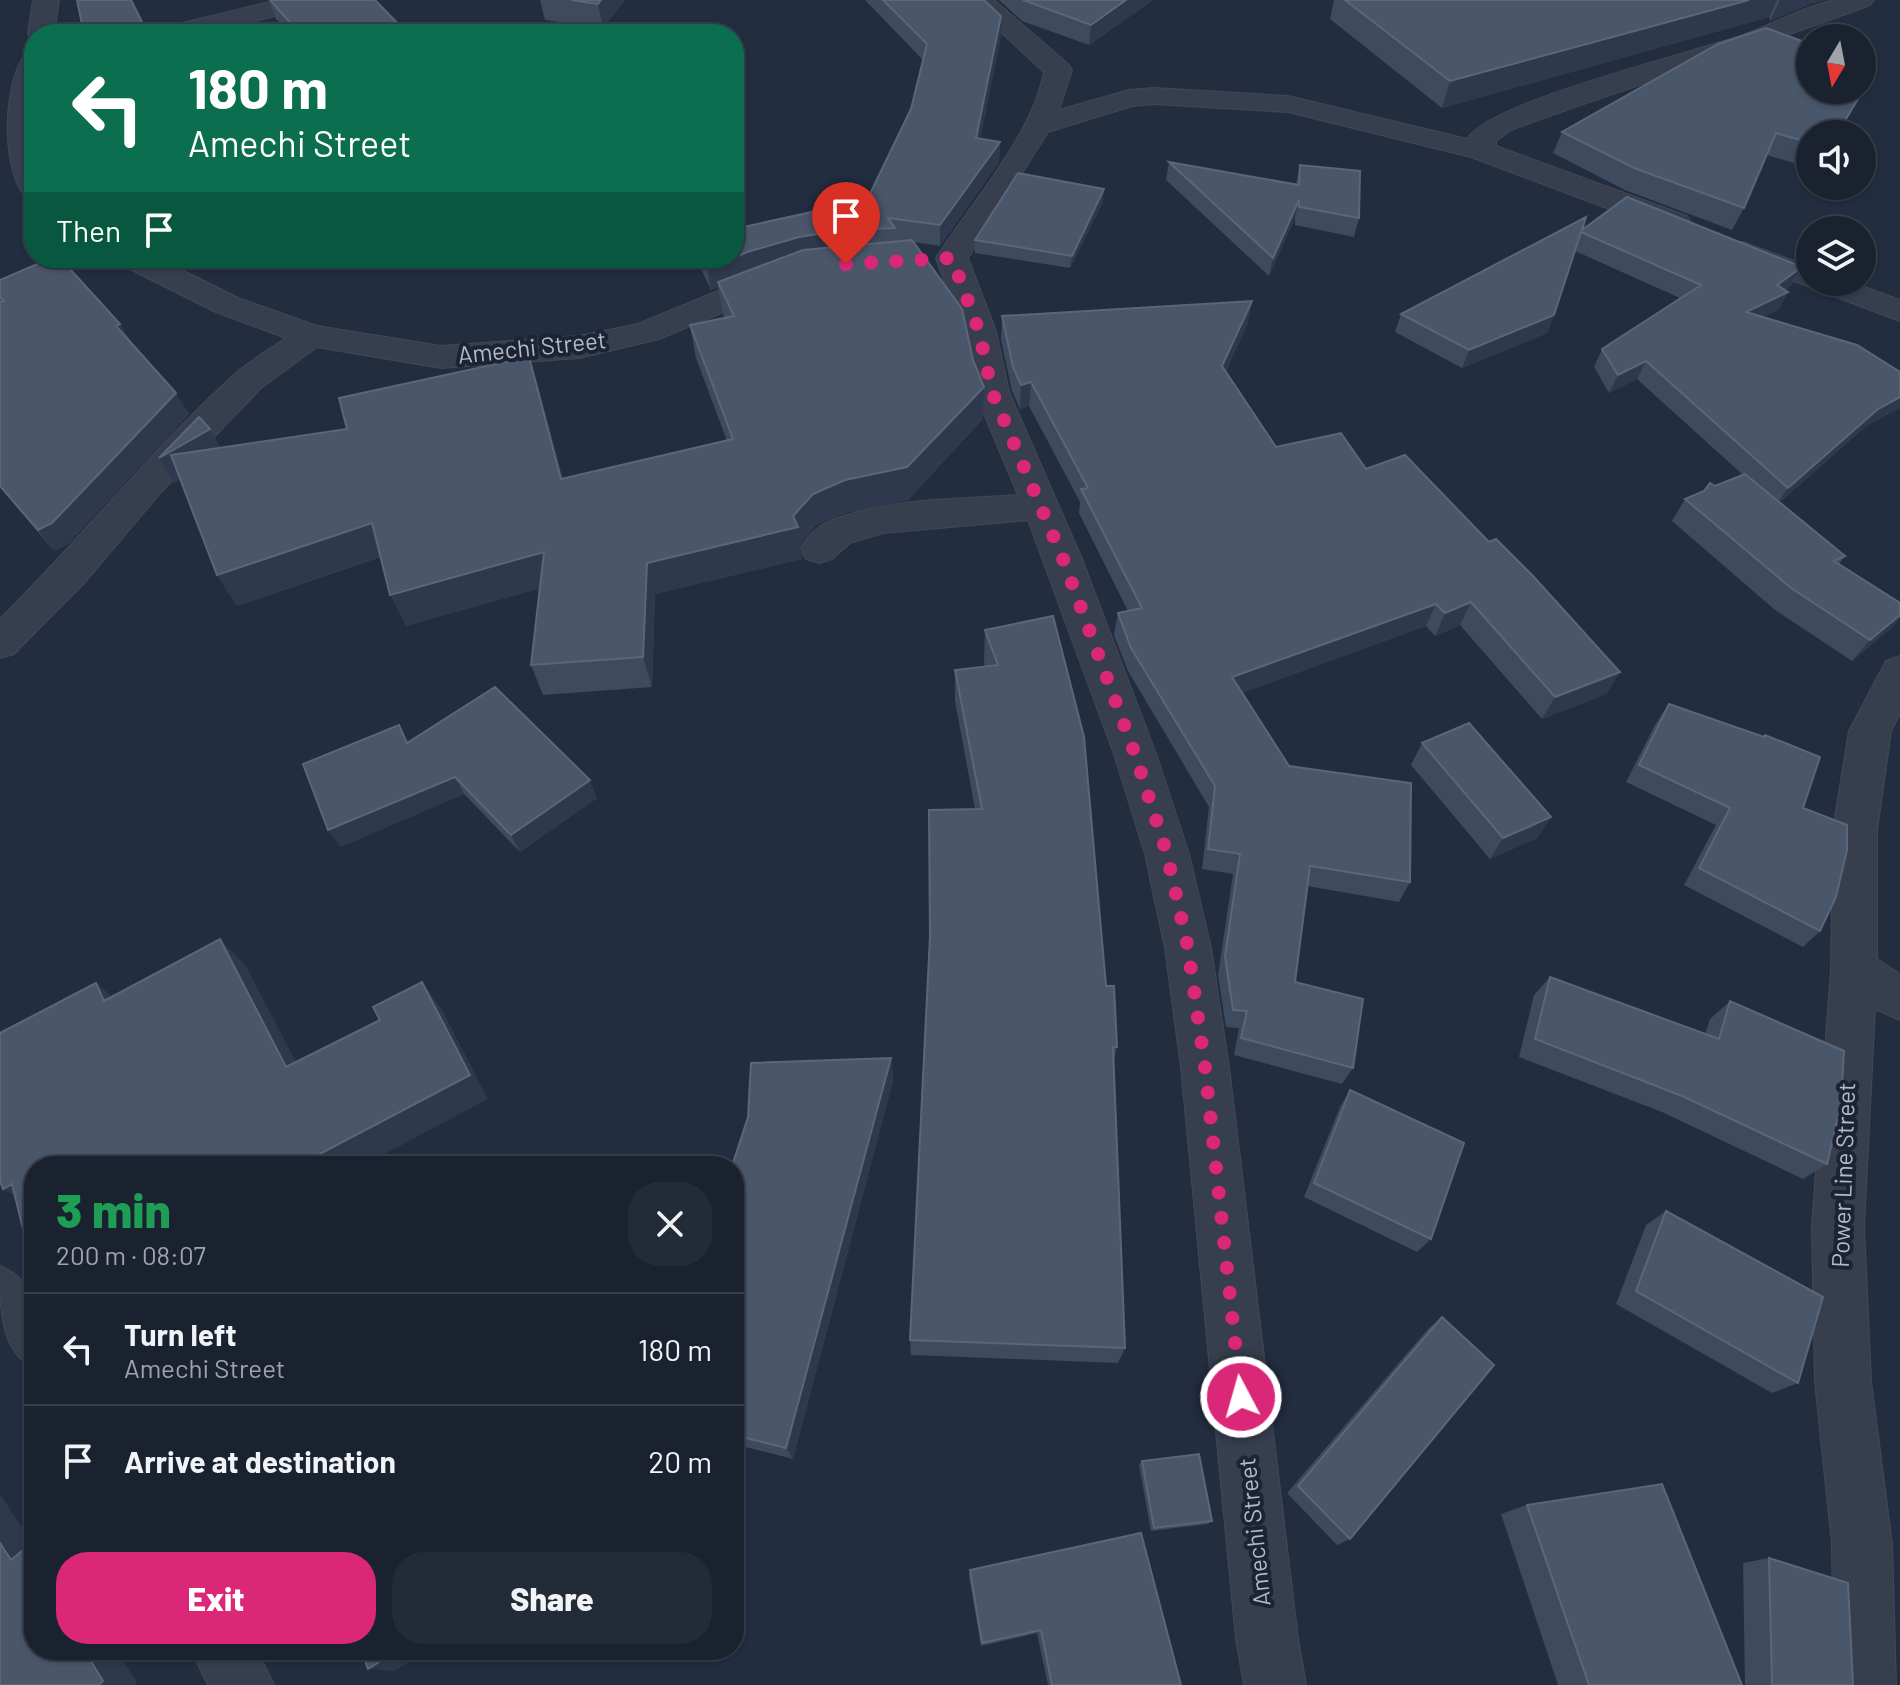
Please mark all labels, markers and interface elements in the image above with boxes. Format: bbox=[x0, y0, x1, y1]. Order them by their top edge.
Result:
north arrow bbox=[1796, 24, 1876, 104]
map controls bbox=[1796, 24, 1876, 296]
text: 180 m bbox=[188, 53, 328, 120]
icon: left bbox=[56, 56, 160, 160]
button: sound bbox=[1796, 120, 1876, 200]
text: Amechi Street bbox=[188, 121, 411, 164]
pin bbox=[812, 182, 880, 264]
icon: arrive bbox=[824, 194, 868, 238]
icon: arrive bbox=[137, 208, 181, 252]
text: Then bbox=[56, 212, 121, 248]
button: layers bbox=[1796, 216, 1876, 296]
street label: Amechi Street bbox=[456, 324, 607, 369]
street label: Power Line Street bbox=[1825, 1082, 1860, 1268]
text: 3 min bbox=[56, 1180, 171, 1238]
button: close bbox=[628, 1182, 712, 1266]
text: 200 m · 08:07 bbox=[56, 1239, 206, 1270]
text: Turn left bbox=[124, 1316, 237, 1352]
icon: left bbox=[56, 1327, 100, 1371]
text: 180 m bbox=[638, 1331, 712, 1367]
text: Amechi Street bbox=[124, 1352, 285, 1383]
position arrow bbox=[1199, 1355, 1283, 1439]
icon: arrive bbox=[56, 1439, 100, 1483]
text: Arrive at destination bbox=[124, 1443, 396, 1479]
text: 20 m bbox=[648, 1443, 712, 1479]
street label: Amechi Street bbox=[1231, 1457, 1276, 1608]
button: Exit bbox=[56, 1552, 376, 1644]
button: Share bbox=[392, 1552, 712, 1644]

